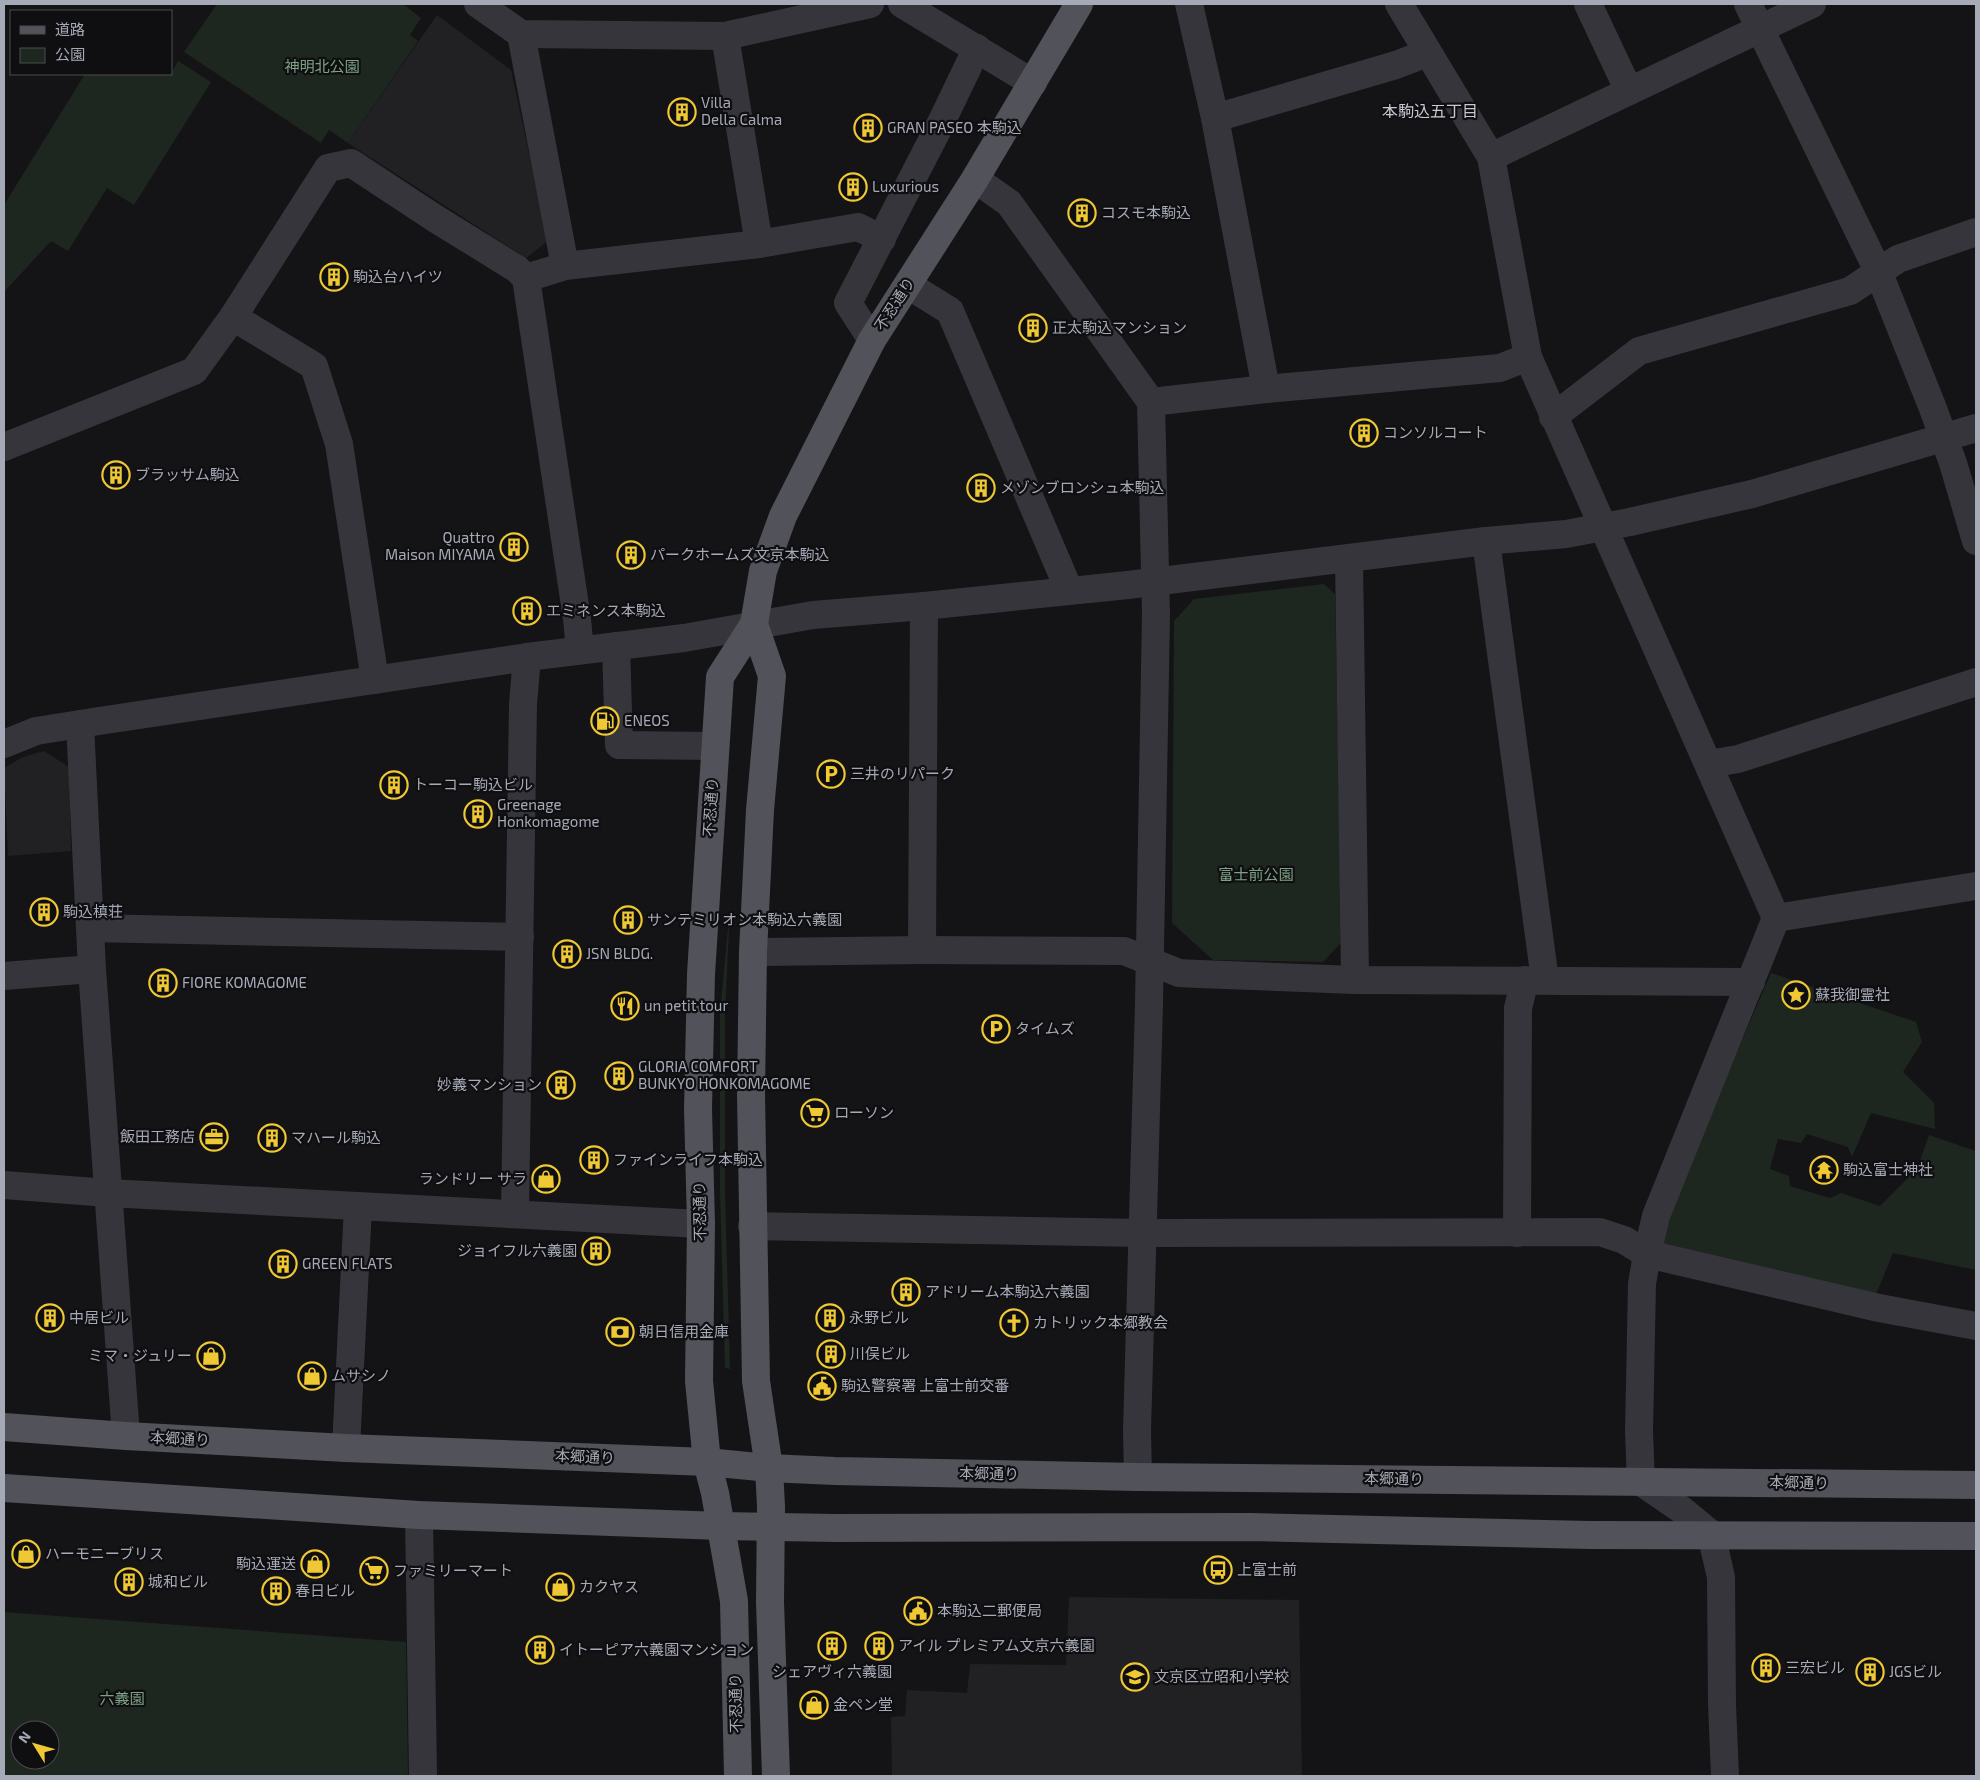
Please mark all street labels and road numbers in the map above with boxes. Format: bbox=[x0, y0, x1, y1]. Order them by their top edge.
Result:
street label: 不忍通り bbox=[870, 273, 918, 334]
street label: 不忍通り bbox=[699, 776, 721, 837]
street label: 不忍通り bbox=[689, 1181, 709, 1241]
street label: 本郷通り bbox=[150, 1427, 210, 1449]
street label: 本郷通り bbox=[555, 1445, 615, 1467]
street label: 本郷通り bbox=[959, 1463, 1019, 1483]
street label: 本郷通り bbox=[1364, 1468, 1424, 1488]
street label: 本郷通り bbox=[1769, 1472, 1829, 1492]
street label: 不忍通り bbox=[725, 1673, 745, 1733]

